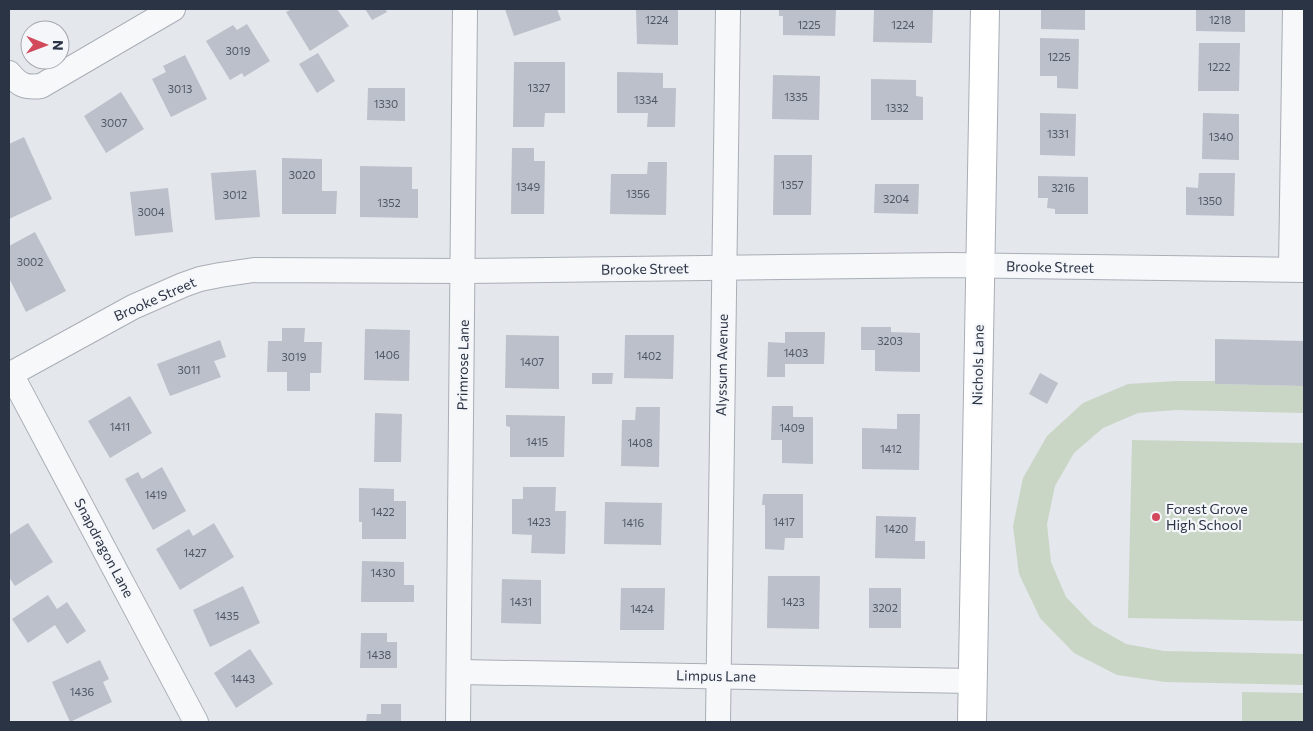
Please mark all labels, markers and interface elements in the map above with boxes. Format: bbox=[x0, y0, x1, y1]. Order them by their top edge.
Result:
house number: 1224 bbox=[645, 13, 669, 26]
house number: 1218 bbox=[1209, 13, 1231, 26]
house number: 1225 bbox=[797, 18, 821, 31]
house number: 1224 bbox=[891, 18, 915, 31]
north arrow bbox=[20, 20, 70, 70]
text: N bbox=[50, 40, 67, 51]
house number: 3019 bbox=[226, 44, 251, 57]
house number: 1225 bbox=[1047, 50, 1071, 63]
house number: 1222 bbox=[1207, 60, 1231, 73]
house number: 1327 bbox=[528, 81, 551, 94]
house number: 3013 bbox=[168, 82, 192, 95]
house number: 1335 bbox=[784, 90, 808, 103]
house number: 1334 bbox=[634, 93, 658, 106]
house number: 1330 bbox=[374, 97, 398, 110]
house number: 1332 bbox=[885, 101, 909, 114]
house number: 3007 bbox=[101, 116, 127, 129]
house number: 1331 bbox=[1047, 127, 1069, 140]
house number: 1340 bbox=[1209, 130, 1233, 143]
house number: 3020 bbox=[289, 168, 315, 181]
house number: 1357 bbox=[780, 178, 804, 191]
house number: 1349 bbox=[516, 180, 540, 193]
house number: 3216 bbox=[1051, 181, 1075, 194]
house number: 1356 bbox=[626, 187, 650, 200]
house number: 3012 bbox=[223, 188, 247, 201]
house number: 3204 bbox=[883, 192, 909, 205]
house number: 1350 bbox=[1198, 194, 1222, 207]
house number: 1352 bbox=[377, 196, 401, 209]
house number: 3004 bbox=[137, 205, 165, 218]
house number: 3002 bbox=[17, 255, 43, 268]
street label: Brooke Street bbox=[1006, 257, 1094, 276]
street label: Brooke Street bbox=[601, 259, 689, 278]
street label: Brooke Street bbox=[111, 273, 199, 324]
street label: Alyssum Avenue bbox=[712, 314, 731, 416]
street label: Primrose Lane bbox=[453, 319, 472, 411]
street label: Nichols Lane bbox=[968, 324, 987, 406]
house number: 3203 bbox=[877, 334, 903, 347]
house number: 1403 bbox=[784, 346, 808, 359]
house number: 1406 bbox=[374, 348, 400, 361]
house number: 1402 bbox=[637, 349, 661, 362]
house number: 3019 bbox=[282, 350, 307, 363]
house number: 1407 bbox=[520, 355, 544, 368]
house number: 3011 bbox=[178, 363, 200, 376]
house number: 1411 bbox=[110, 420, 130, 433]
house number: 1409 bbox=[779, 421, 805, 434]
house number: 1415 bbox=[526, 435, 548, 448]
house number: 1408 bbox=[627, 436, 653, 449]
house number: 1412 bbox=[880, 442, 902, 455]
house number: 1419 bbox=[145, 488, 167, 501]
street label: Snapdragon Lane bbox=[71, 495, 138, 600]
place label: Forest Grove High School bbox=[1166, 500, 1248, 533]
house number: 1422 bbox=[371, 505, 395, 518]
marker: Forest Grove High School bbox=[1150, 511, 1162, 523]
house number: 1423 bbox=[527, 515, 551, 528]
house number: 1417 bbox=[773, 515, 795, 528]
house number: 1416 bbox=[622, 516, 644, 529]
house number: 1420 bbox=[884, 522, 908, 535]
house number: 1427 bbox=[183, 546, 207, 559]
house number: 1430 bbox=[371, 566, 395, 579]
house number: 1431 bbox=[510, 595, 532, 608]
house number: 1423 bbox=[781, 595, 805, 608]
house number: 3202 bbox=[872, 601, 898, 614]
house number: 1424 bbox=[630, 602, 654, 615]
house number: 1435 bbox=[215, 609, 239, 622]
house number: 1438 bbox=[367, 648, 391, 661]
street label: Limpus Lane bbox=[676, 666, 756, 685]
house number: 1443 bbox=[231, 672, 255, 685]
house number: 1436 bbox=[70, 685, 94, 698]

